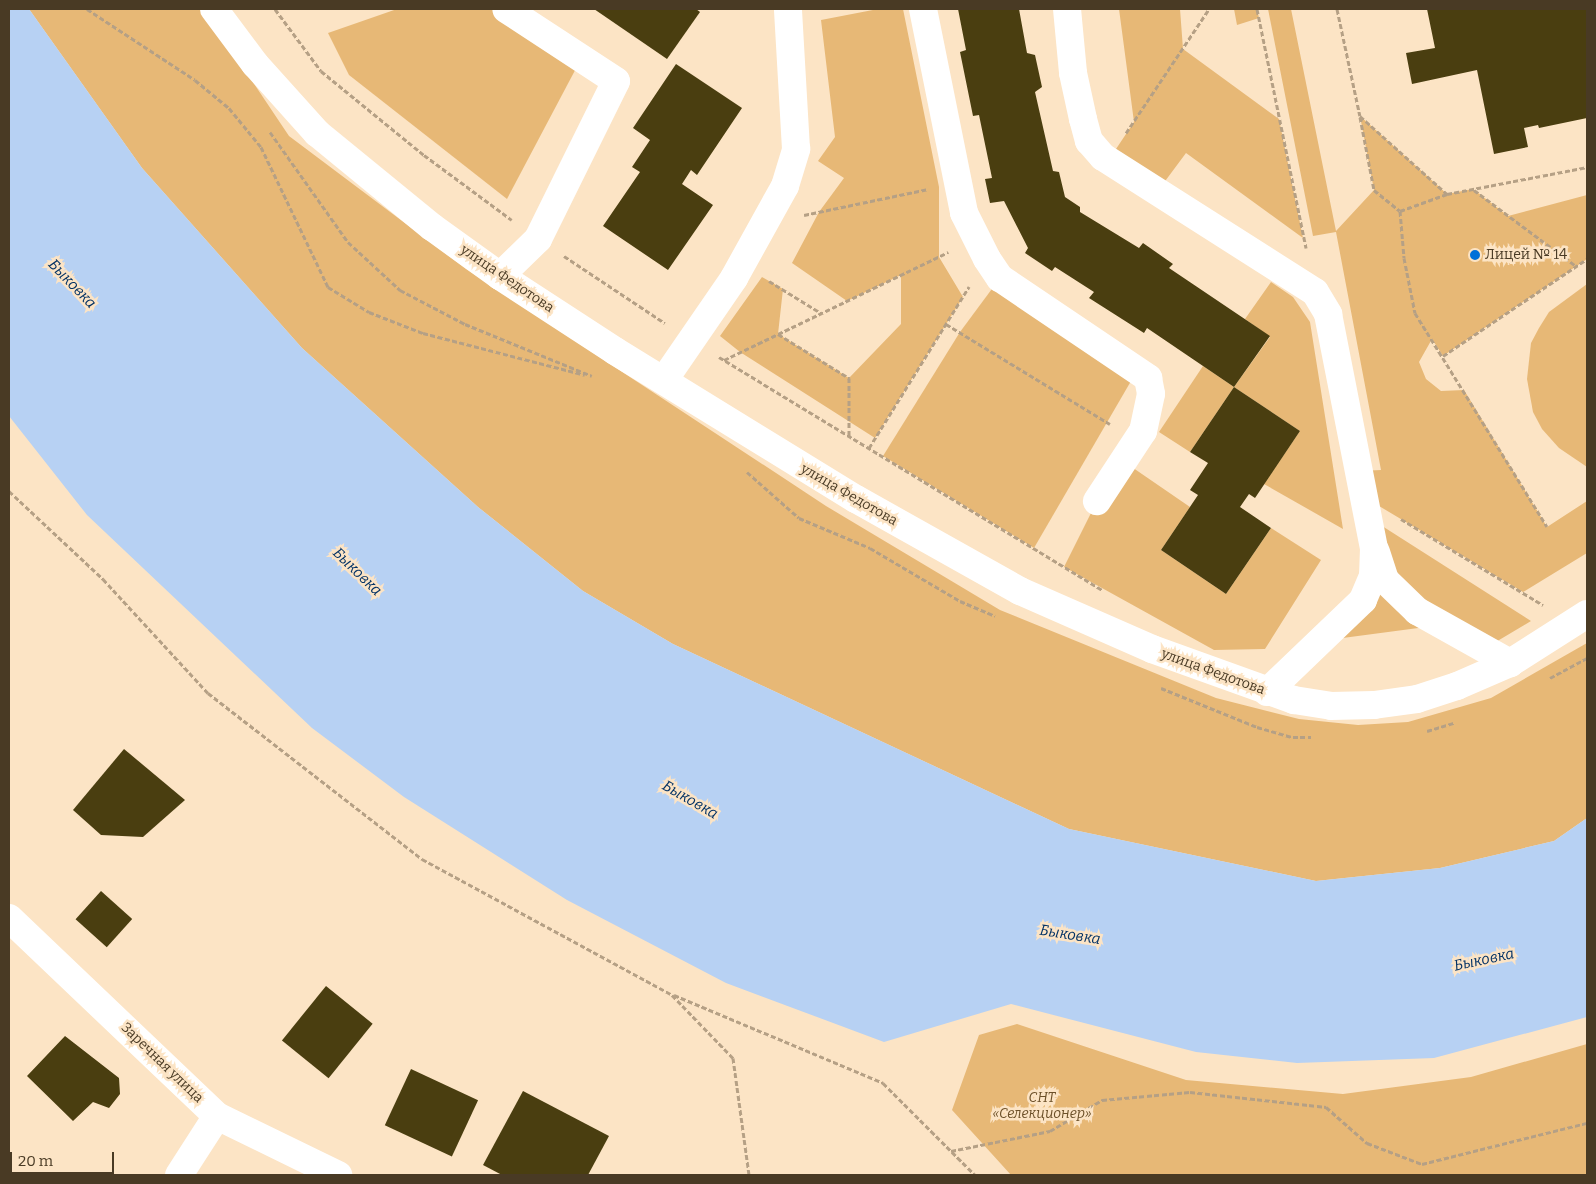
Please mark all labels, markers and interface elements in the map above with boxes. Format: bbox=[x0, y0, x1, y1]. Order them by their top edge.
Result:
street label: улица Федотова bbox=[457, 242, 557, 316]
place label: Лицей № 14 bbox=[1485, 247, 1567, 263]
marker: Лицей № 14 bbox=[1469, 249, 1481, 261]
water label: Быковка bbox=[44, 256, 100, 312]
street label: улица Федотова bbox=[798, 460, 900, 530]
water label: Быковка bbox=[329, 544, 385, 600]
street label: улица Федотова bbox=[1159, 645, 1267, 699]
water label: Быковка bbox=[659, 777, 721, 823]
water label: Быковка bbox=[1038, 921, 1102, 949]
water label: Быковка bbox=[1452, 945, 1516, 975]
street label: Заречная улица bbox=[117, 1019, 207, 1107]
park label: СНТ «Селекционер» bbox=[992, 1090, 1092, 1122]
scale bar bbox=[12, 1142, 116, 1174]
text: 20 m bbox=[18, 1152, 53, 1170]

